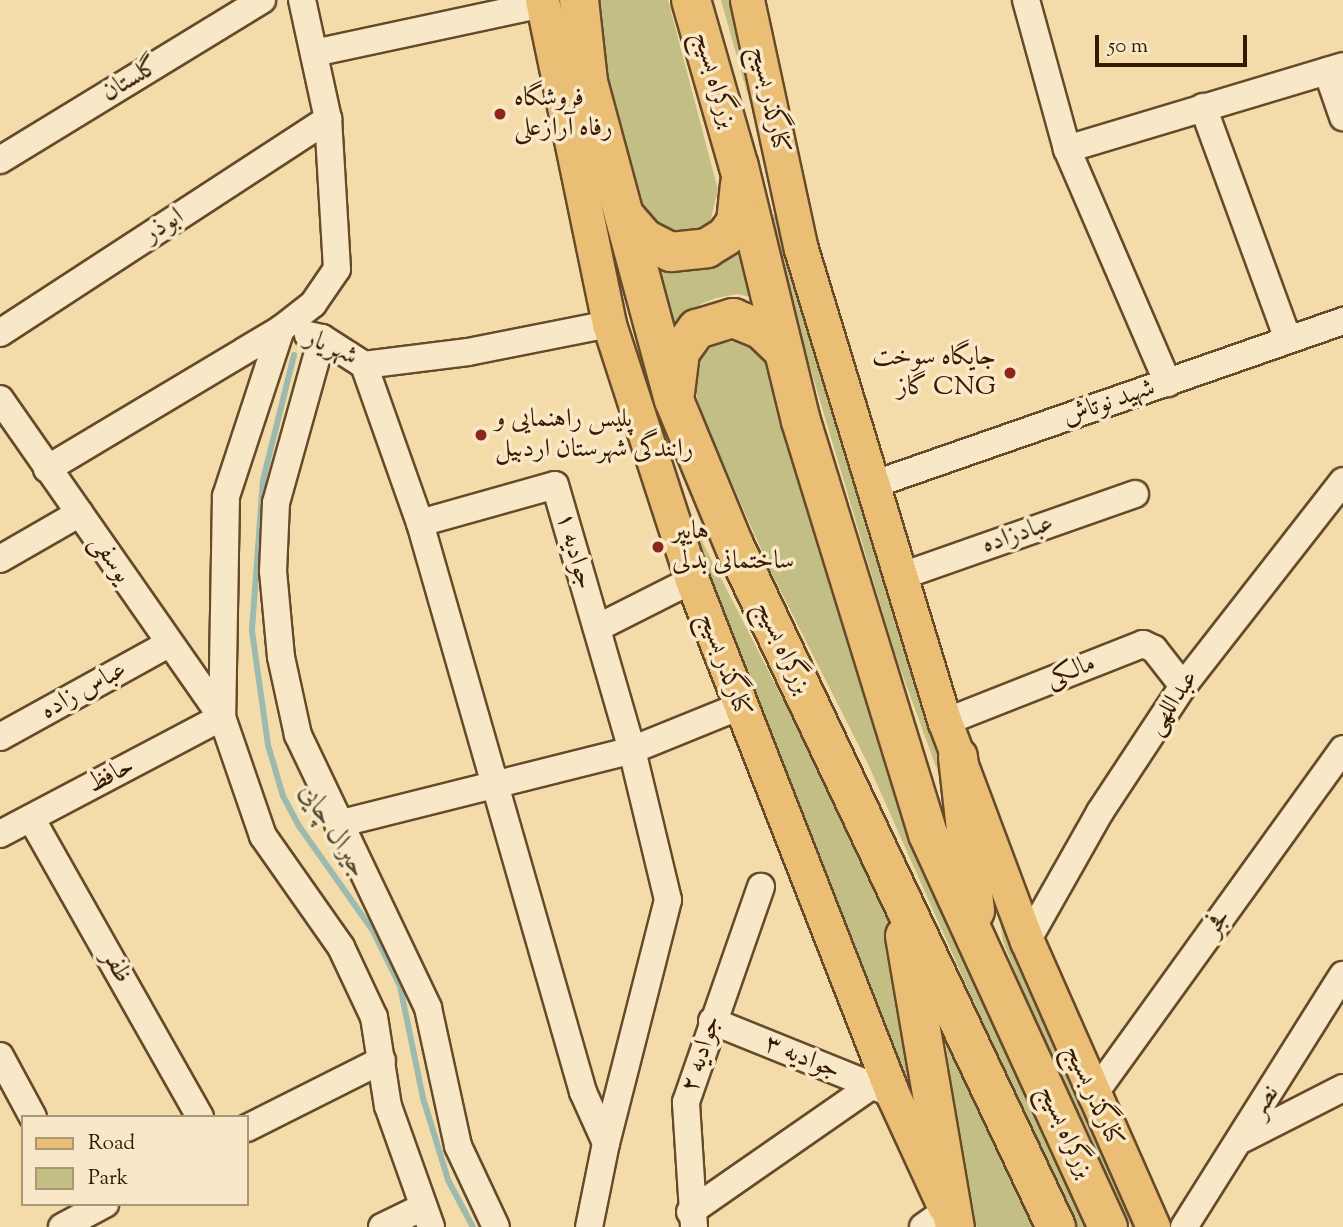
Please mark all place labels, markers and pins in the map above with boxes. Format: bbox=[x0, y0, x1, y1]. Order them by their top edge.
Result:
place label: فروشگاه رفاه آرازعلی bbox=[514, 83, 613, 144]
marker: فروشگاه رفاه آرازعلی bbox=[492, 106, 508, 122]
place label: جایگاه سوخت گاز CNG bbox=[872, 342, 996, 404]
marker: جایگاه سوخت گاز CNG bbox=[1002, 365, 1018, 381]
place label: پلیس راهنمایی و رانندگی شهرستان اردبیل bbox=[495, 404, 693, 466]
marker: پلیس راهنمایی و رانندگی شهرستان اردبیل bbox=[473, 427, 489, 443]
place label: هایپر ساختمانی بدلی bbox=[672, 516, 794, 578]
marker: هایپر ساختمانی بدلی bbox=[650, 539, 666, 555]

